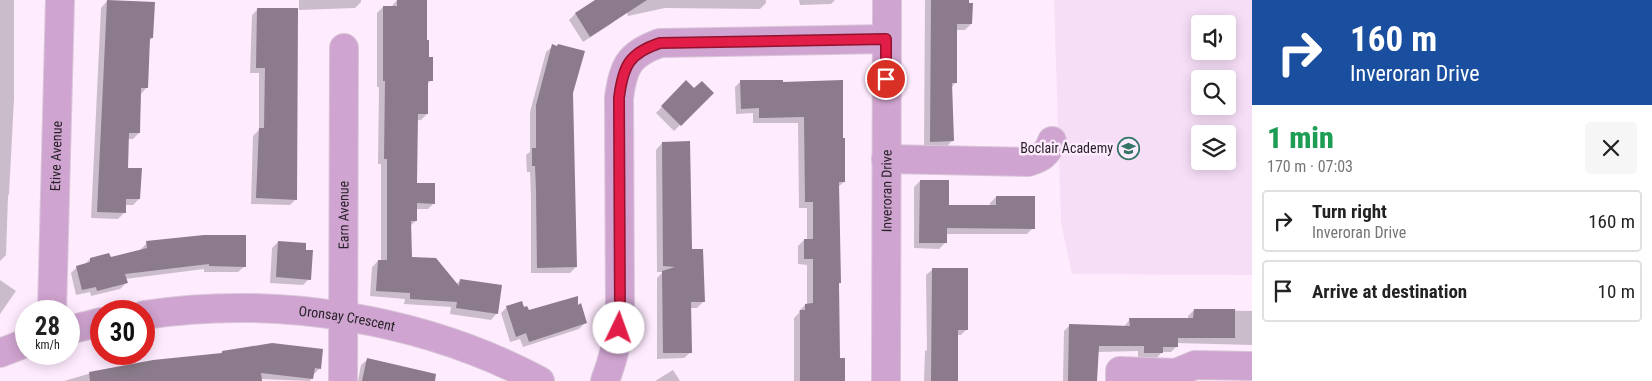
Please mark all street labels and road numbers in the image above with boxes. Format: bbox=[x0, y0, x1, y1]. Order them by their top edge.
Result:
street label: Etive Avenue bbox=[47, 120, 65, 191]
street label: Inveroran Drive bbox=[878, 149, 895, 232]
street label: Earn Avenue bbox=[335, 180, 352, 249]
street label: Oronsay Crescent bbox=[298, 303, 397, 334]

